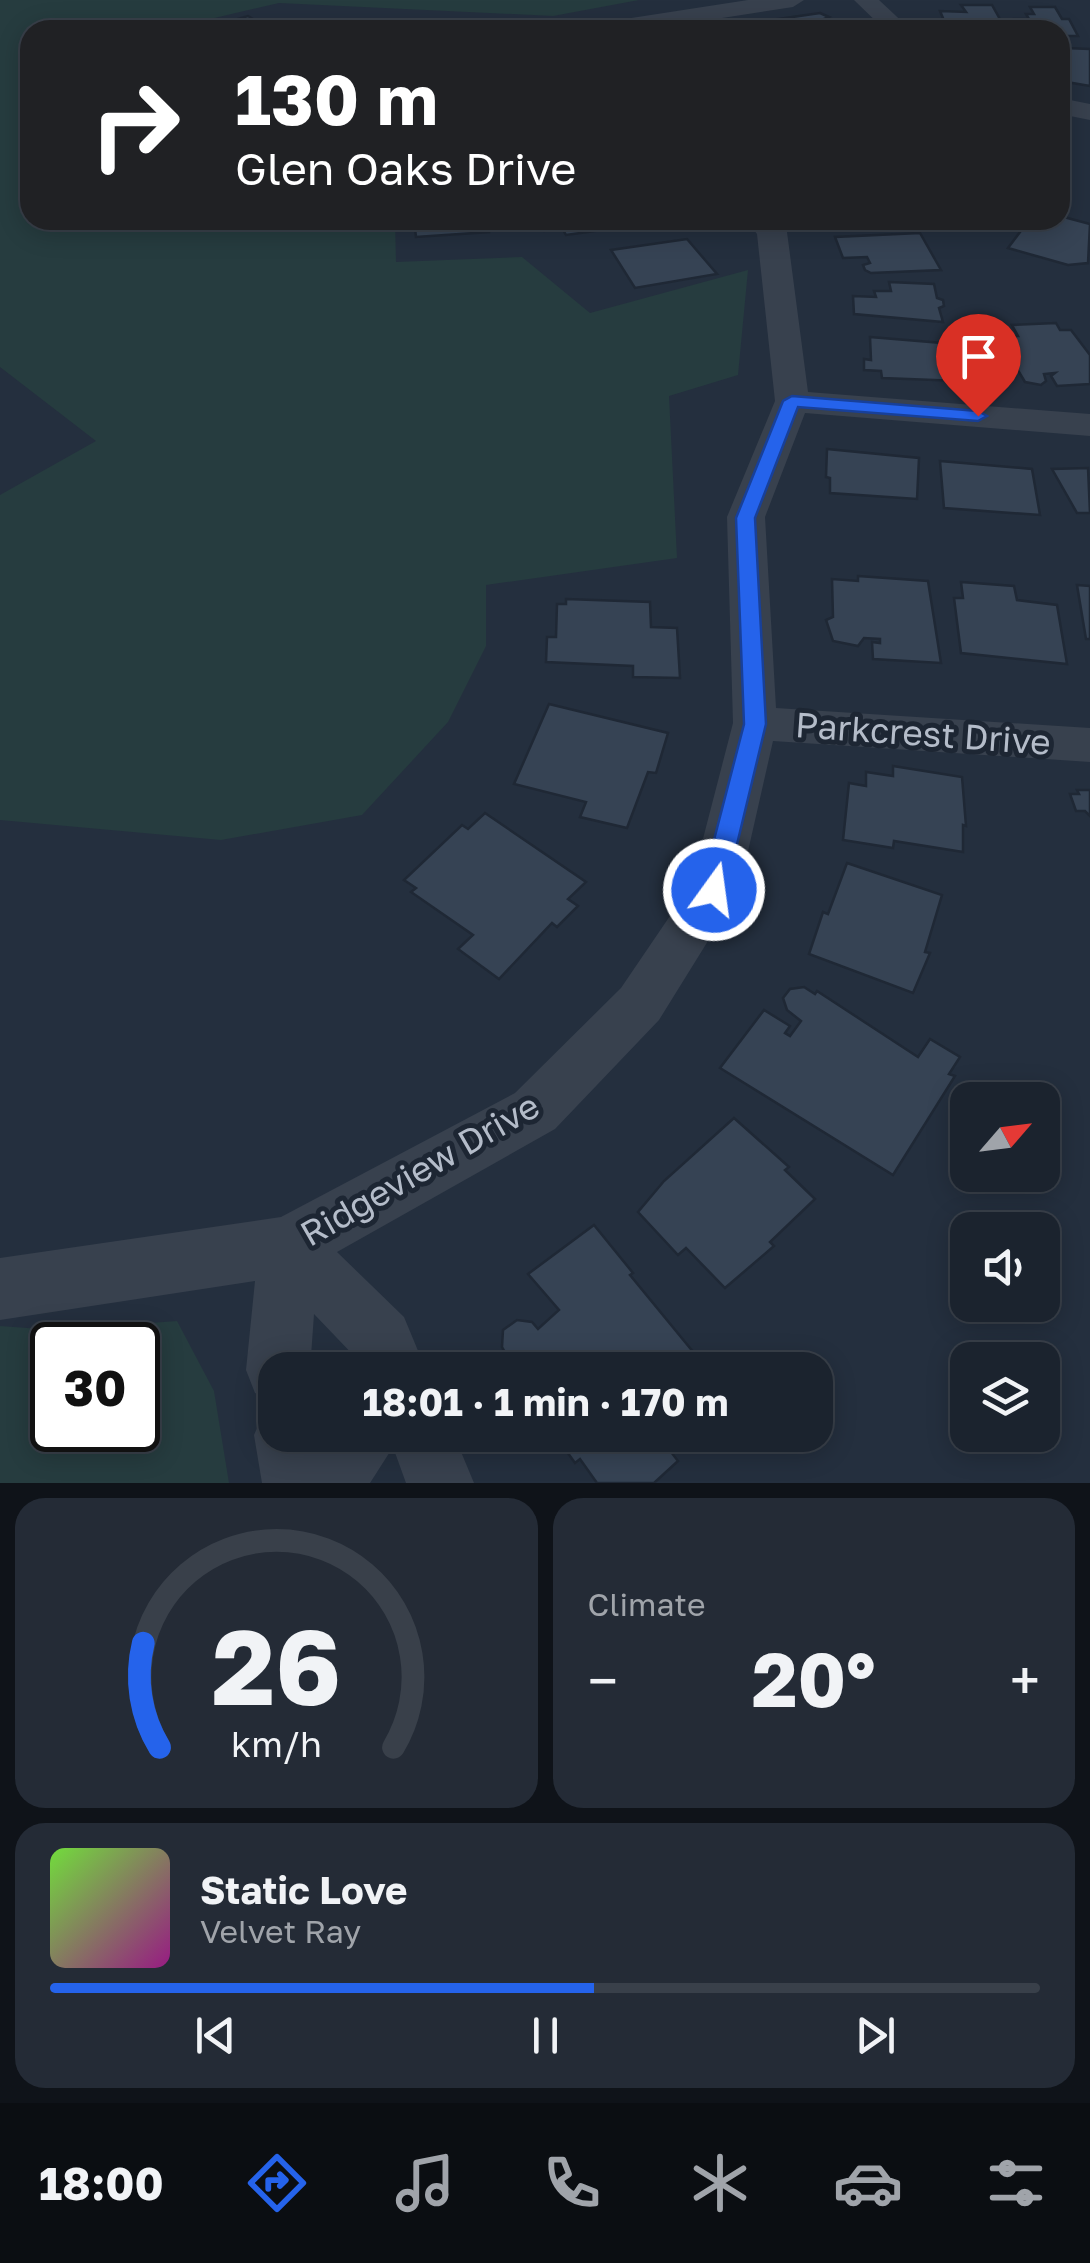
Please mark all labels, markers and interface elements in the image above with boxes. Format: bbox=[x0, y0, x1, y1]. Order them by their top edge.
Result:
text: 130 m bbox=[235, 56, 438, 140]
icon: right bbox=[70, 60, 200, 190]
text: Glen Oaks Drive bbox=[235, 141, 576, 195]
pin bbox=[936, 314, 1021, 417]
icon: arrive bbox=[951, 329, 1006, 384]
street label: Parkcrest Drive bbox=[794, 703, 1052, 763]
position arrow bbox=[662, 838, 766, 942]
north arrow bbox=[950, 1082, 1060, 1192]
map controls bbox=[950, 1082, 1060, 1452]
street label: Ridgeview Drive bbox=[293, 1084, 546, 1254]
button: sound bbox=[950, 1212, 1060, 1322]
speed limit sign: 30 bbox=[30, 1322, 160, 1452]
button: layers bbox=[950, 1342, 1060, 1452]
text: 18:01 · 1 min · 170 m bbox=[362, 1379, 729, 1424]
text: Climate bbox=[588, 1585, 706, 1623]
text: 26 bbox=[212, 1603, 341, 1728]
text: 20° bbox=[752, 1633, 876, 1724]
text: − bbox=[588, 1647, 618, 1713]
text: + bbox=[1010, 1647, 1040, 1713]
text: km/h bbox=[231, 1722, 322, 1765]
text: Static Love bbox=[200, 1867, 407, 1912]
text: Velvet Ray bbox=[200, 1912, 361, 1950]
icon: previous bbox=[188, 2008, 243, 2063]
icon: pause bbox=[518, 2008, 573, 2063]
icon: next bbox=[848, 2008, 903, 2063]
icon: directions bbox=[242, 2148, 312, 2218]
icon: music bbox=[390, 2148, 460, 2218]
icon: phone bbox=[537, 2148, 607, 2218]
icon: climate bbox=[685, 2148, 755, 2218]
icon: car bbox=[833, 2148, 903, 2218]
icon: filters bbox=[981, 2148, 1051, 2218]
text: 18:00 bbox=[39, 2156, 164, 2210]

